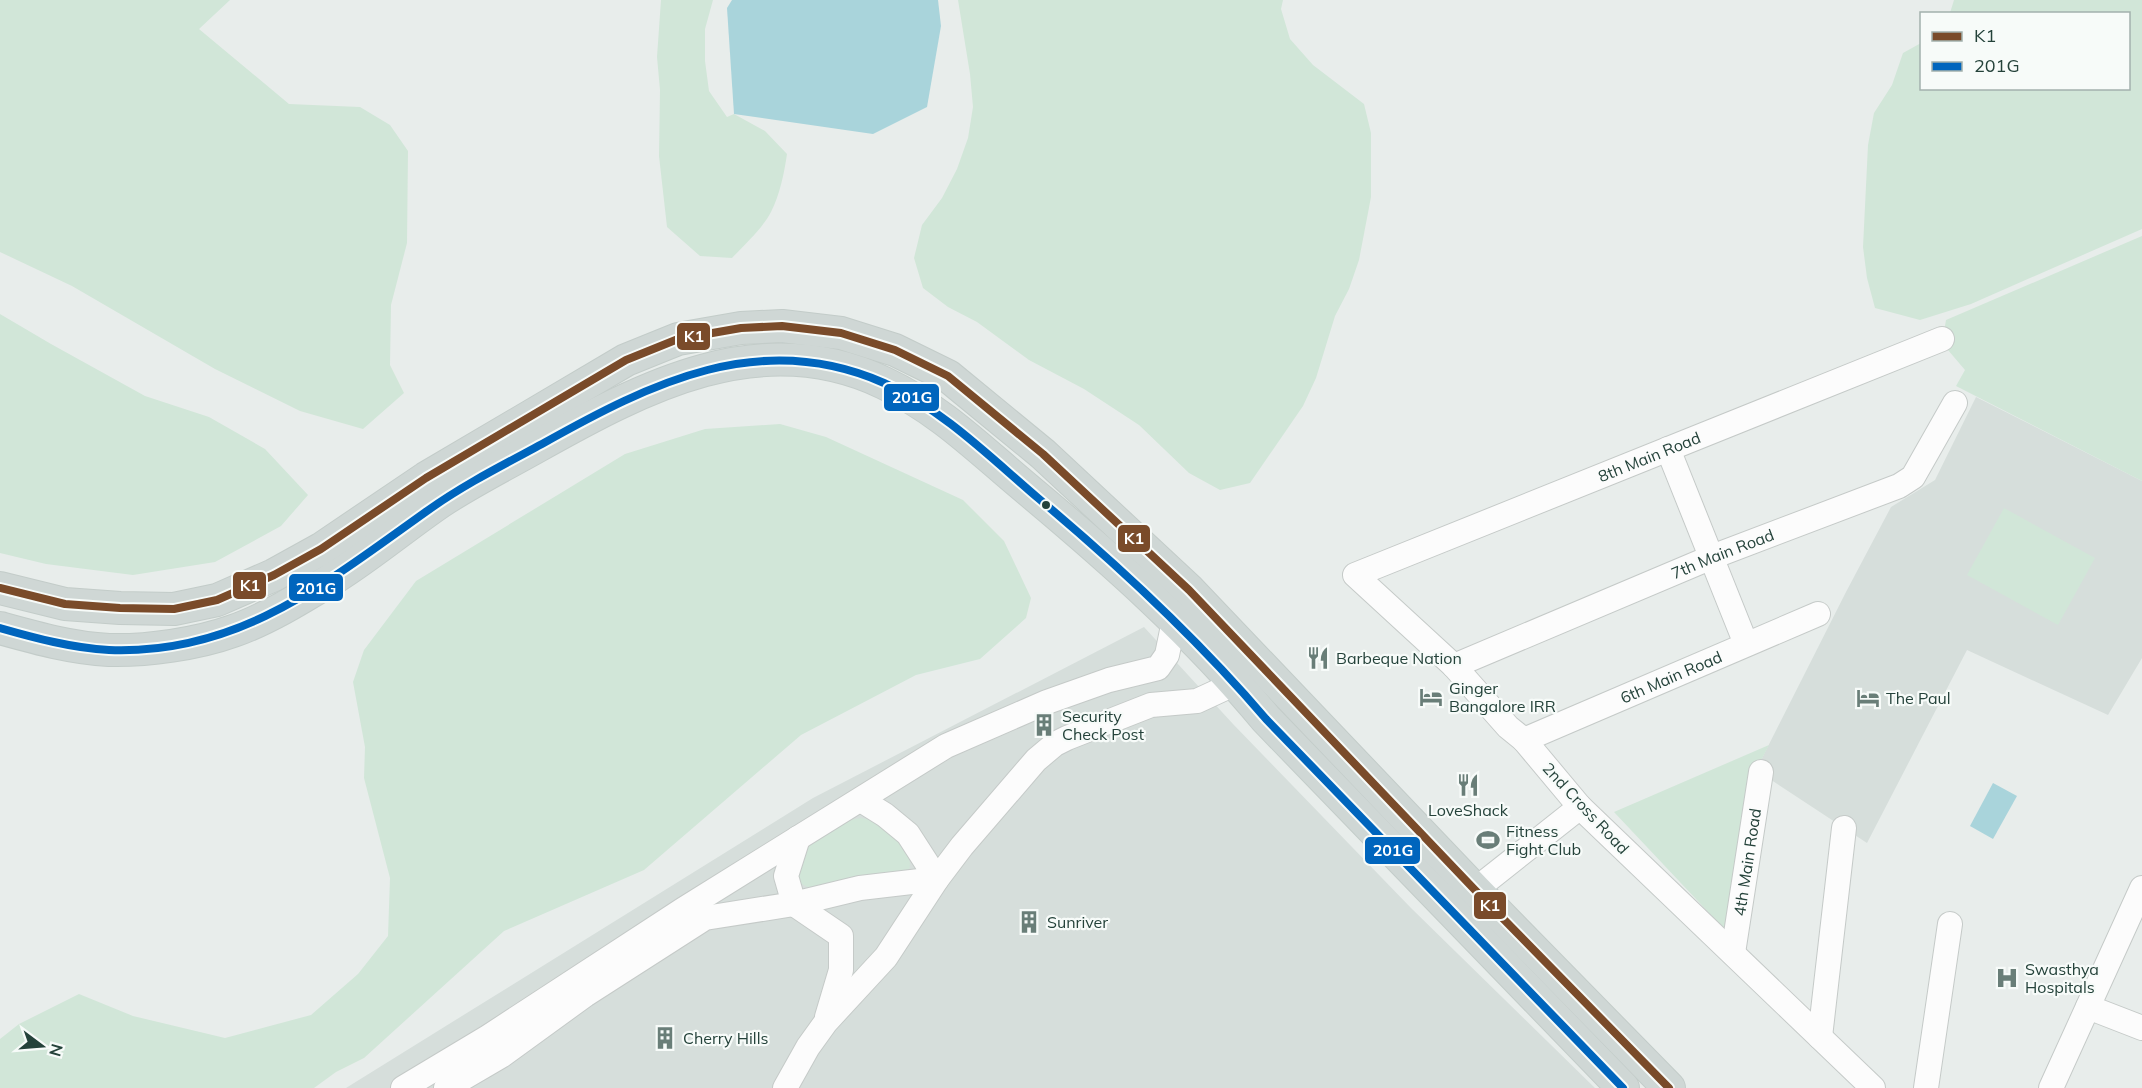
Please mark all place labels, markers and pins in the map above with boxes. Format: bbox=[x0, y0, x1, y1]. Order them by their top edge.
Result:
unlabelled marker bbox=[1040, 499, 1052, 511]
restaurant icon: Barbeque Nation bbox=[1305, 645, 1331, 671]
place label: Barbeque Nation bbox=[1336, 648, 1462, 668]
place label: Ginger Bangalore IRR bbox=[1449, 678, 1556, 716]
hotel icon: Ginger Bangalore IRR bbox=[1418, 684, 1444, 710]
hotel icon: The Paul bbox=[1855, 685, 1881, 711]
place label: The Paul bbox=[1886, 688, 1951, 708]
place label: Security Check Post bbox=[1062, 706, 1144, 744]
building icon: Security Check Post bbox=[1031, 712, 1057, 738]
restaurant icon: LoveShack bbox=[1455, 772, 1481, 798]
place label: LoveShack bbox=[1428, 800, 1509, 820]
place label: Fitness Fight Club bbox=[1506, 821, 1581, 859]
sports icon: Fitness Fight Club bbox=[1475, 827, 1501, 853]
building icon: Sunriver bbox=[1016, 909, 1042, 935]
place label: Sunriver bbox=[1047, 912, 1108, 932]
place label: Swasthya Hospitals bbox=[2025, 959, 2099, 997]
hospital icon: Swasthya Hospitals bbox=[1994, 965, 2020, 991]
building icon: Cherry Hills bbox=[652, 1025, 678, 1051]
place label: Cherry Hills bbox=[683, 1028, 768, 1048]

